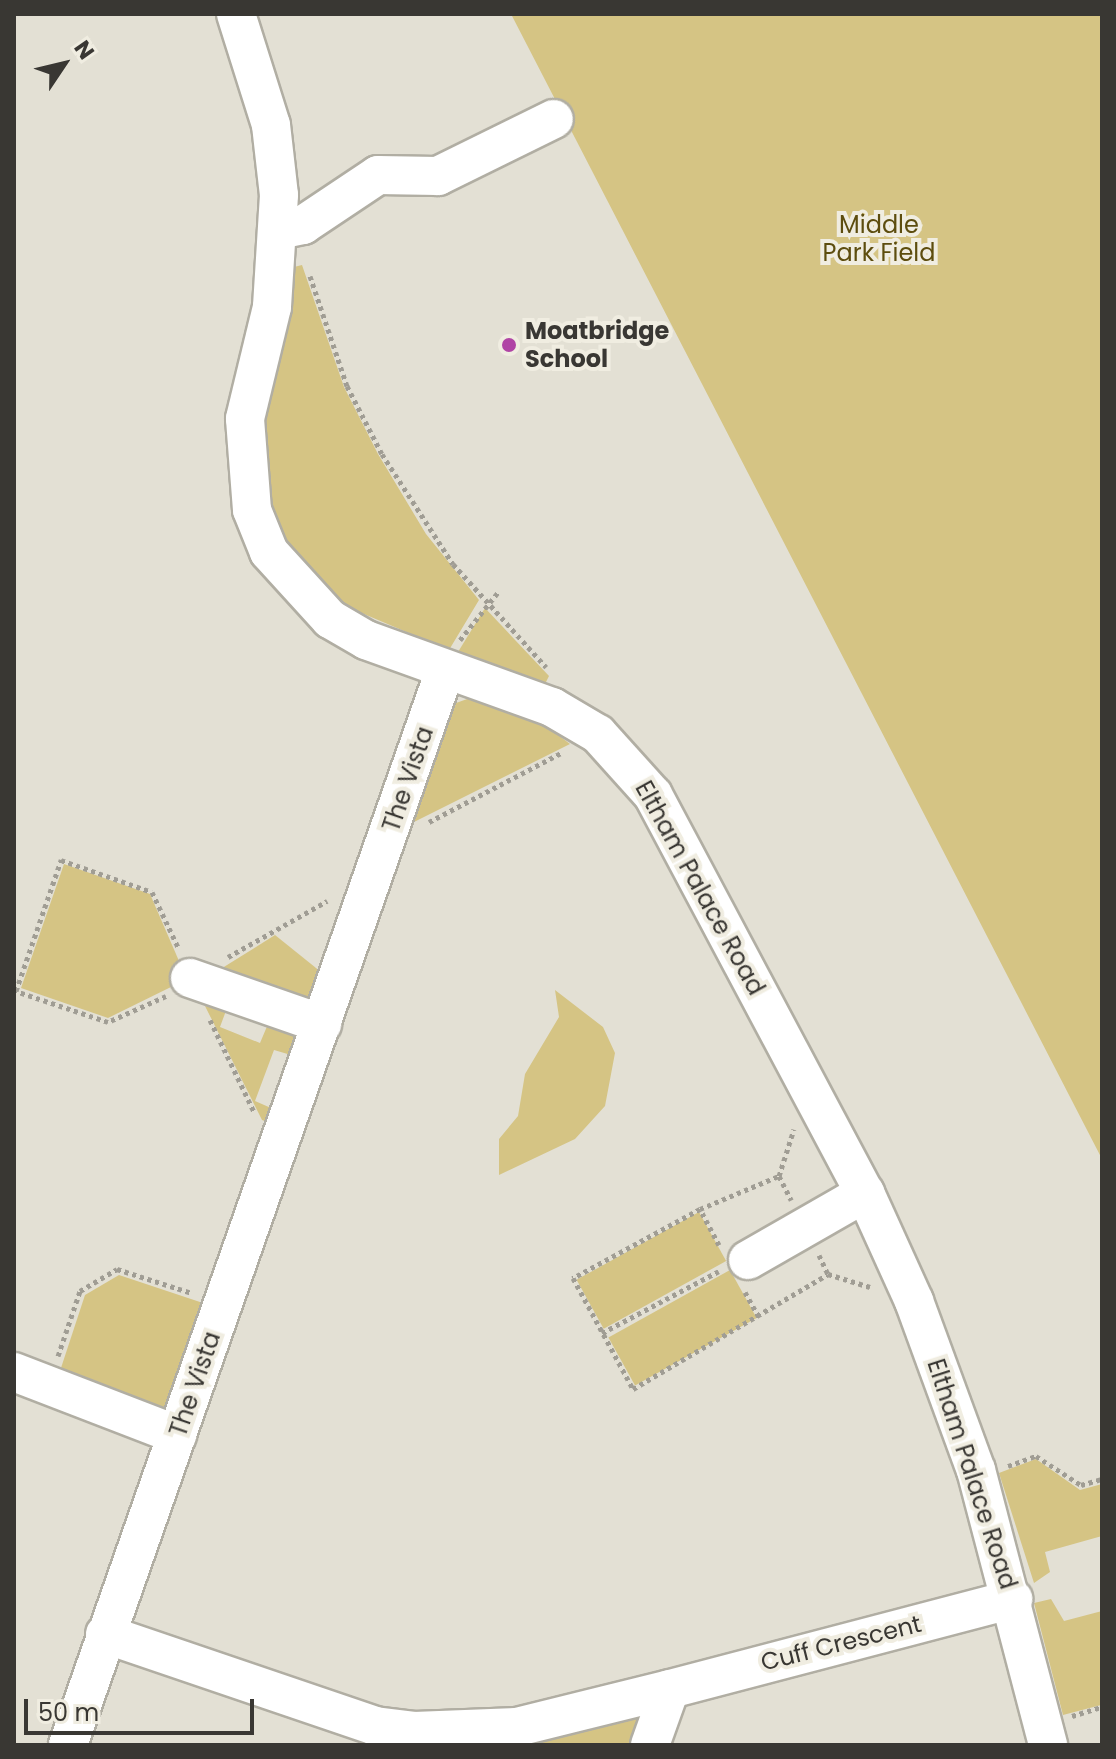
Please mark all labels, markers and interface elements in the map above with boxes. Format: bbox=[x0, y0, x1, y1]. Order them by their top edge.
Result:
north arrow bbox=[24, 24, 104, 104]
text: N bbox=[67, 34, 102, 66]
park label: Middle Park Field bbox=[823, 211, 935, 267]
place label: Moatbridge School bbox=[525, 317, 669, 373]
marker: Moatbridge School bbox=[500, 336, 518, 354]
street label: The Vista bbox=[377, 723, 439, 835]
street label: Eltham Palace Road bbox=[629, 776, 771, 1000]
street label: The Vista bbox=[164, 1328, 226, 1440]
street label: Eltham Palace Road bbox=[921, 1355, 1023, 1593]
street label: Cuff Crescent bbox=[758, 1609, 924, 1677]
scale bar bbox=[28, 1683, 258, 1733]
text: 50 m bbox=[38, 1696, 99, 1729]

